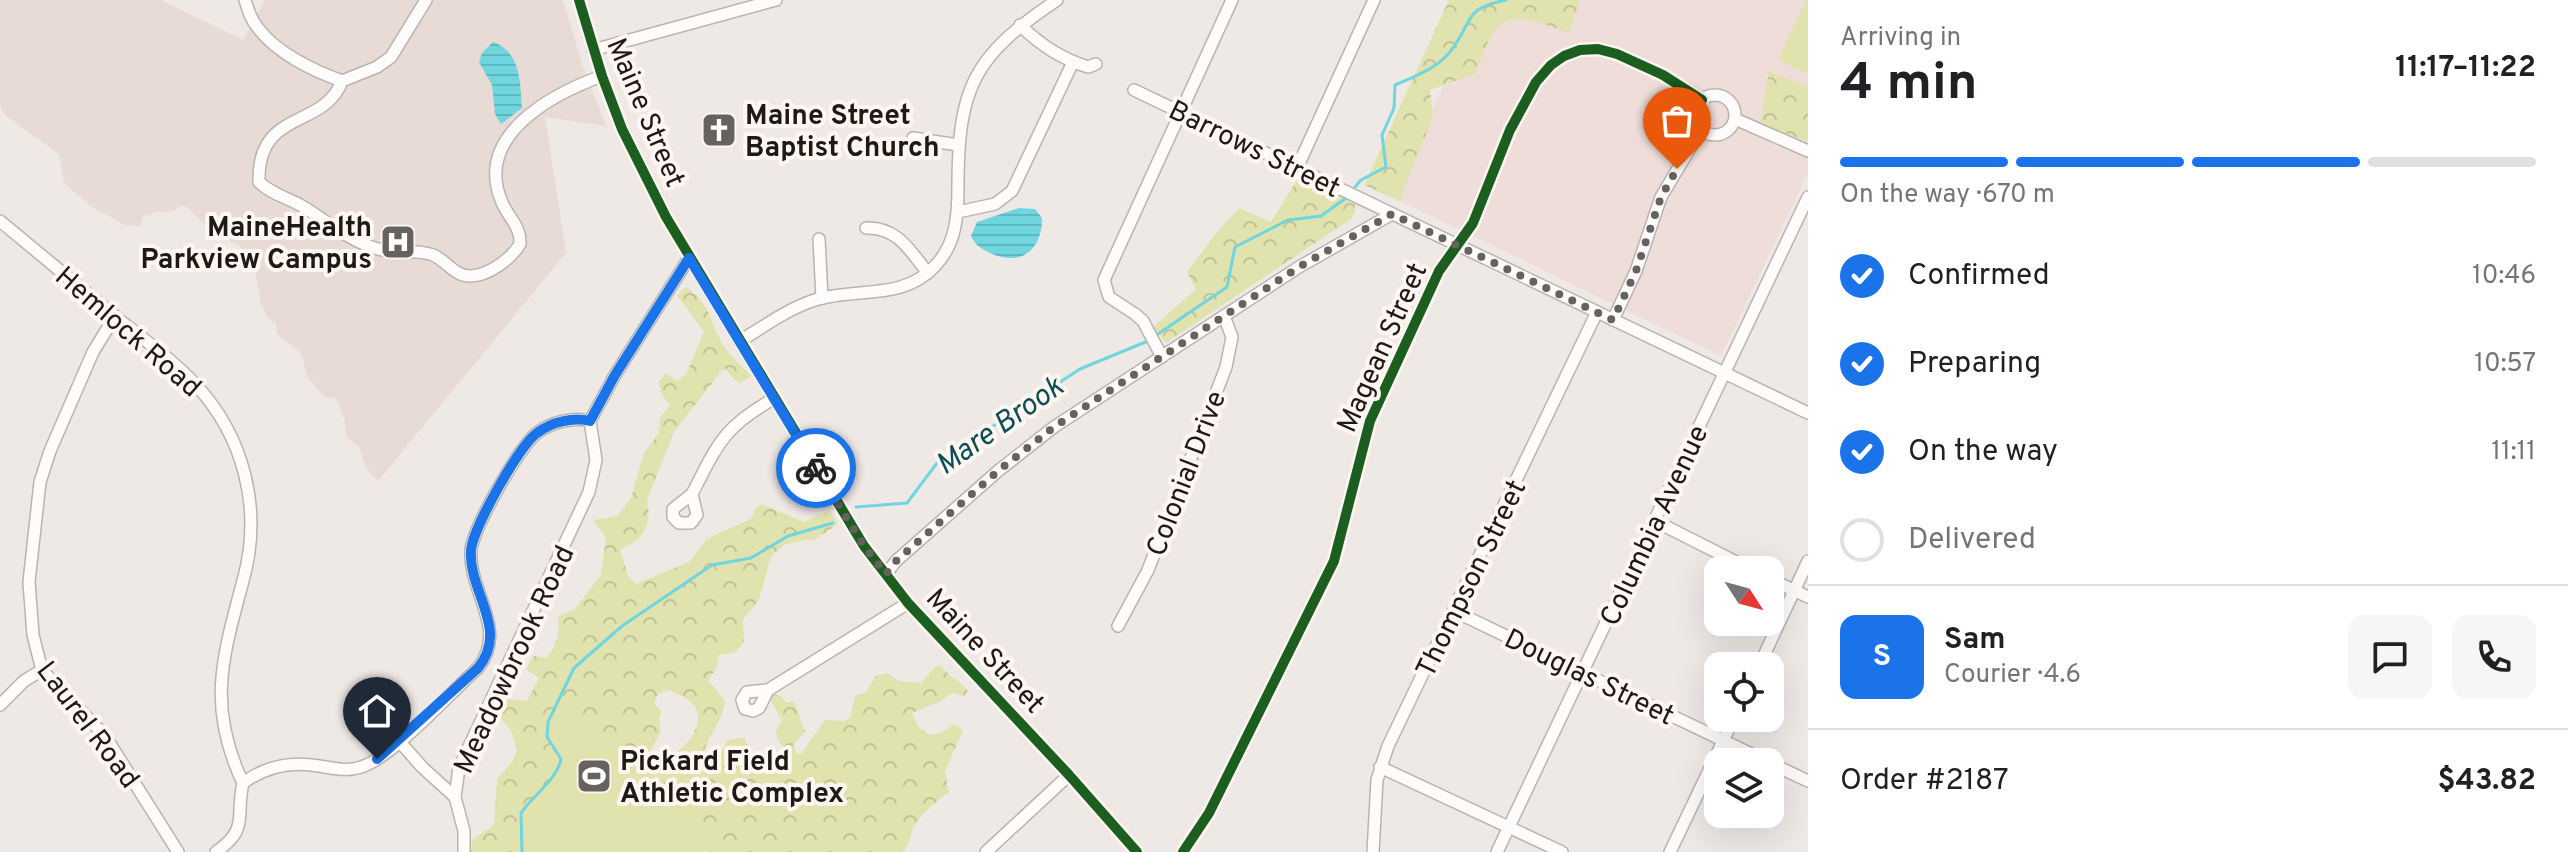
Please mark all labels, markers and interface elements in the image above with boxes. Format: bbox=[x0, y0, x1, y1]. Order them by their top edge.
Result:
text: Arriving in bbox=[1840, 22, 1961, 55]
street label: Maine Street bbox=[597, 33, 692, 193]
text: 11:17–11:22 bbox=[2395, 50, 2536, 87]
text: 4 min bbox=[1840, 52, 1977, 118]
pin bbox=[1643, 87, 1711, 169]
street label: Barrows Street bbox=[1162, 94, 1345, 208]
place label: Maine Street Baptist Church bbox=[745, 99, 940, 167]
icon: bag bbox=[1655, 99, 1699, 143]
church icon: Maine Street Baptist Church bbox=[700, 111, 738, 149]
text: On the way · 670 m bbox=[1840, 179, 2055, 212]
place label: MaineHealth Parkview Campus bbox=[140, 211, 372, 279]
hospital icon: MaineHealth Parkview Campus bbox=[379, 223, 417, 261]
icon: check bbox=[1840, 254, 1884, 298]
street label: Magean Street bbox=[1330, 258, 1437, 439]
text: Confirmed bbox=[1908, 258, 2050, 295]
street label: Hemlock Road bbox=[46, 260, 208, 407]
text: 10:46 bbox=[2472, 260, 2536, 293]
icon: check bbox=[1840, 342, 1884, 386]
text: Preparing bbox=[1908, 346, 2041, 383]
text: 10:57 bbox=[2474, 348, 2536, 381]
water label: Mare Brook bbox=[929, 369, 1072, 484]
street label: Colonial Drive bbox=[1140, 386, 1236, 562]
street label: Columbia Avenue bbox=[1593, 420, 1718, 632]
courier bbox=[776, 428, 856, 508]
icon: check bbox=[1840, 430, 1884, 474]
text: On the way bbox=[1908, 434, 2058, 471]
text: 11:11 bbox=[2491, 436, 2536, 469]
icon: bike bbox=[794, 446, 838, 490]
street label: Thompson Street bbox=[1409, 475, 1536, 684]
text: Delivered bbox=[1908, 522, 2036, 559]
street label: Meadowbrook Road bbox=[447, 541, 584, 780]
north arrow bbox=[1704, 556, 1784, 636]
map controls bbox=[1704, 556, 1784, 828]
street label: Maine Street bbox=[917, 582, 1051, 722]
button: chat bbox=[2348, 615, 2432, 699]
button: phone bbox=[2452, 615, 2536, 699]
street label: Douglas Street bbox=[1498, 622, 1680, 735]
text: Sam bbox=[1944, 622, 2006, 659]
text: S bbox=[1873, 639, 1891, 676]
button: locate bbox=[1704, 652, 1784, 732]
street label: Laurel Road bbox=[27, 655, 146, 797]
text: Courier · 4.6 bbox=[1944, 659, 2081, 692]
pin bbox=[343, 677, 411, 759]
icon: home bbox=[355, 689, 399, 733]
place label: Pickard Field Athletic Complex bbox=[620, 745, 844, 813]
button: layers bbox=[1704, 748, 1784, 828]
sports icon: Pickard Field Athletic Complex bbox=[575, 757, 613, 795]
text: Order #2187 bbox=[1840, 763, 2009, 800]
text: $43.82 bbox=[2437, 763, 2536, 800]

